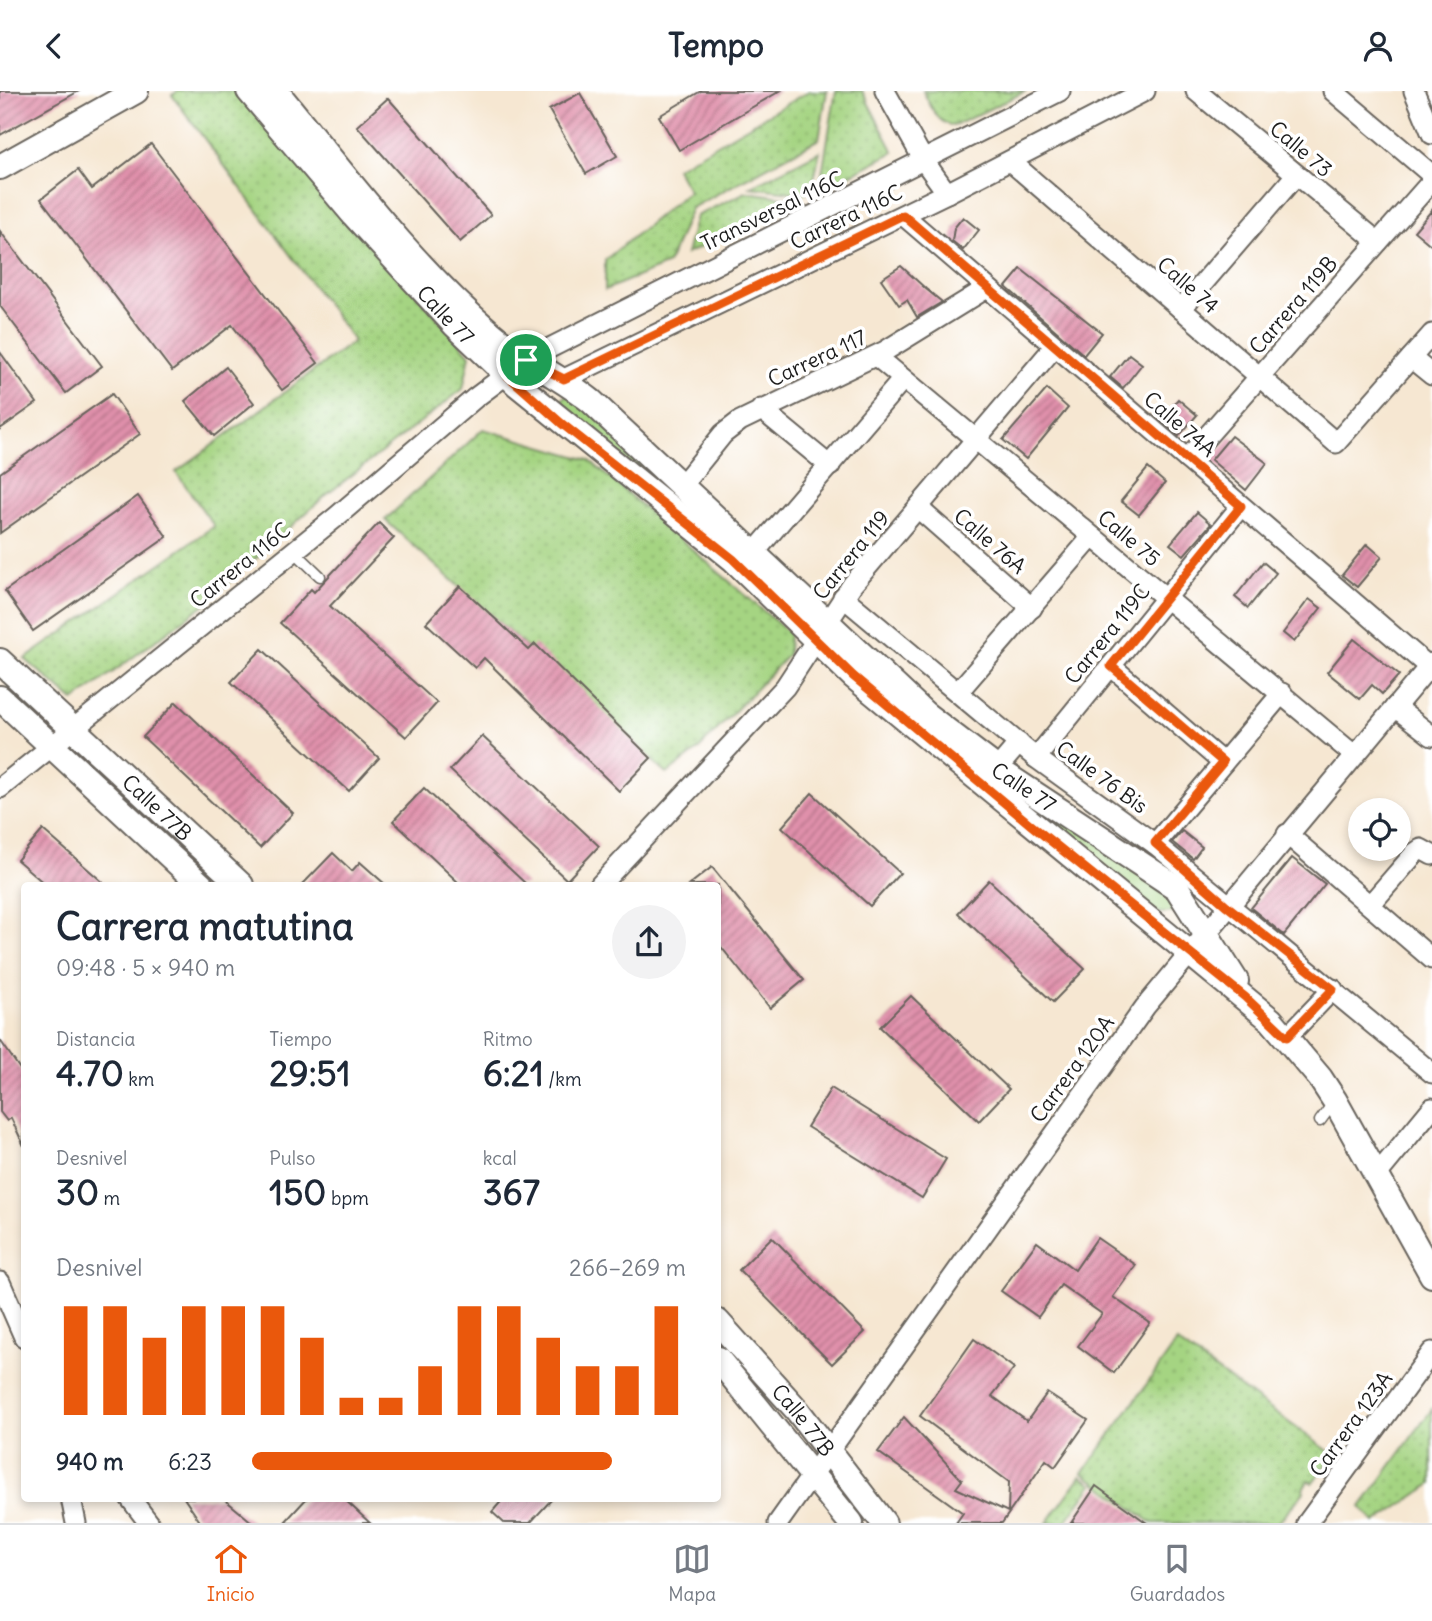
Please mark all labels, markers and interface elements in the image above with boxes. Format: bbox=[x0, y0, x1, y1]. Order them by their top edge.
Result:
text: Tempo bbox=[668, 25, 764, 66]
icon: back bbox=[35, 27, 73, 65]
icon: person bbox=[1359, 27, 1397, 65]
street label: Calle 73 bbox=[1264, 115, 1338, 183]
street label: Transversal 116C bbox=[696, 165, 848, 257]
street label: Carrera 116C bbox=[786, 178, 907, 256]
street label: Carrera 119B bbox=[1243, 250, 1343, 360]
street label: Calle 74 bbox=[1151, 251, 1225, 319]
street label: Calle 77 bbox=[411, 279, 480, 350]
street label: Carrera 117 bbox=[763, 323, 871, 393]
pin bbox=[496, 330, 556, 390]
icon: arrive bbox=[507, 341, 545, 379]
street label: Calle 74A bbox=[1138, 385, 1222, 463]
street label: Calle 76A bbox=[948, 502, 1032, 580]
street label: Calle 75 bbox=[1092, 504, 1166, 572]
street label: Carrera 119 bbox=[807, 505, 895, 605]
street label: Carrera 116C bbox=[184, 516, 296, 614]
street label: Carrera 119C bbox=[1058, 578, 1156, 690]
street label: Calle 76 Bis bbox=[1051, 735, 1153, 819]
street label: Calle 77 bbox=[987, 756, 1061, 818]
street label: Calle 77B bbox=[117, 768, 198, 846]
map controls bbox=[1348, 798, 1411, 861]
button: locate bbox=[1348, 798, 1411, 861]
text: Carrera matutina bbox=[56, 903, 354, 950]
button: share bbox=[612, 905, 686, 979]
text: 09:48 · 5 × 940 m bbox=[56, 953, 235, 982]
street label: Carrera 120A bbox=[1024, 1010, 1120, 1128]
text: Distancia bbox=[56, 1027, 135, 1051]
text: Tiempo bbox=[269, 1027, 332, 1051]
text: Ritmo bbox=[483, 1027, 533, 1051]
text: 4.70 bbox=[56, 1051, 124, 1095]
text: 29:51 bbox=[269, 1051, 351, 1095]
text: 6:21 bbox=[483, 1051, 544, 1095]
text: km bbox=[124, 1067, 155, 1091]
text: /km bbox=[544, 1067, 582, 1091]
text: Desnivel bbox=[56, 1146, 127, 1170]
text: Pulso bbox=[269, 1146, 315, 1170]
text: kcal bbox=[483, 1146, 517, 1170]
text: 30 bbox=[56, 1170, 99, 1214]
text: 150 bbox=[269, 1170, 326, 1214]
text: 367 bbox=[483, 1170, 540, 1214]
text: m bbox=[99, 1186, 120, 1210]
text: bpm bbox=[326, 1186, 369, 1210]
text: Desnivel bbox=[56, 1253, 142, 1282]
text: 266–269 m bbox=[569, 1253, 686, 1282]
street label: Carrera 123A bbox=[1304, 1366, 1398, 1482]
street label: Calle 77B bbox=[766, 1378, 841, 1462]
text: 940 m bbox=[56, 1447, 123, 1476]
text: 6:23 bbox=[168, 1447, 212, 1476]
tab: Inicio bbox=[207, 1540, 255, 1606]
tab: Mapa bbox=[668, 1540, 716, 1606]
tab: Guardados bbox=[1130, 1540, 1225, 1606]

